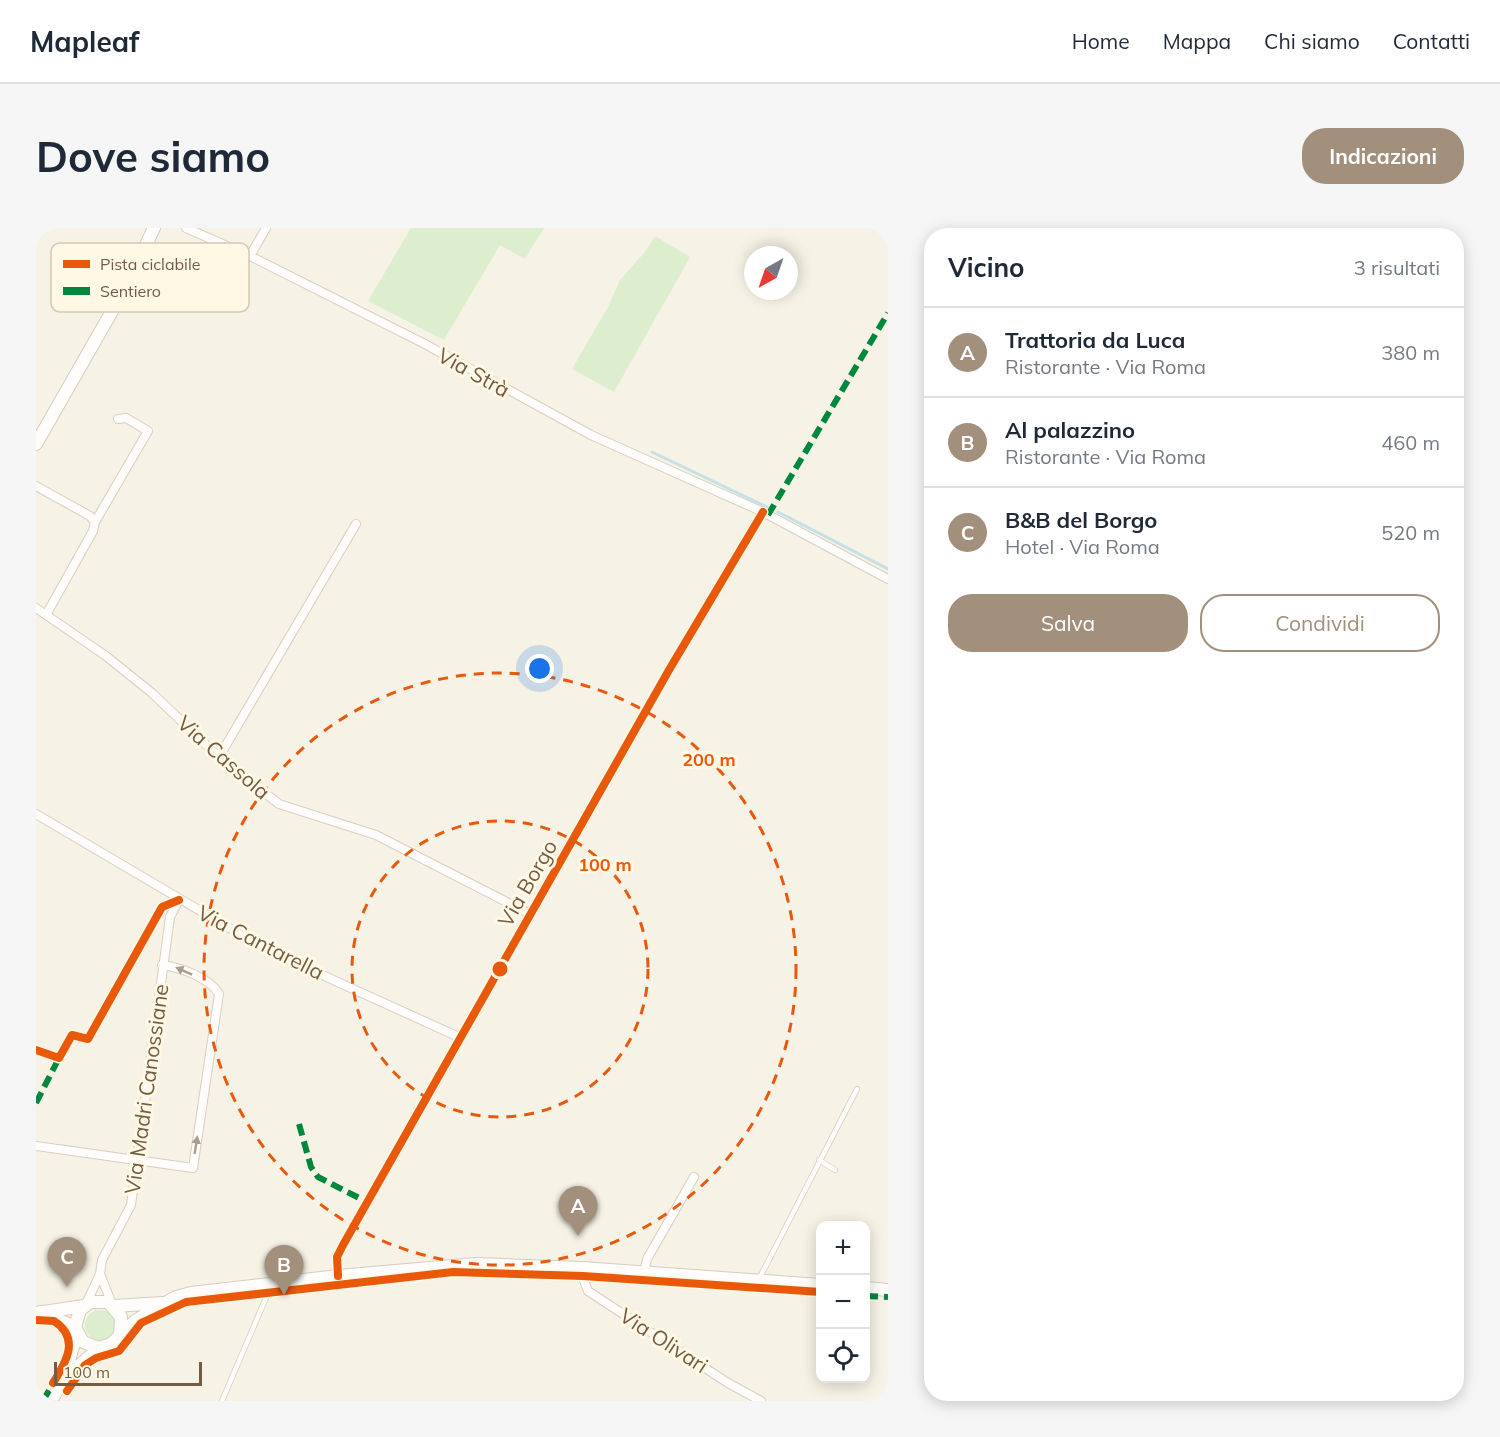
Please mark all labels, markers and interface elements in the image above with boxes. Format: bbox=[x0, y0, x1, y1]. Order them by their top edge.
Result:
text: Mapleaf bbox=[30, 24, 139, 59]
text: Home bbox=[1072, 28, 1130, 54]
text: Mappa bbox=[1163, 28, 1231, 54]
text: Chi siamo bbox=[1264, 28, 1360, 54]
text: Contatti bbox=[1393, 28, 1470, 54]
button: Indicazioni bbox=[1302, 128, 1464, 184]
text: Dove siamo bbox=[36, 130, 270, 183]
legend bbox=[51, 243, 249, 312]
north arrow bbox=[744, 246, 798, 300]
text: Vicino bbox=[948, 251, 1025, 284]
text: Pista ciclabile bbox=[100, 254, 200, 274]
text: 3 risultati bbox=[1354, 255, 1440, 280]
text: Sentiero bbox=[100, 281, 161, 301]
text: Trattoria da Luca bbox=[1005, 326, 1185, 354]
text: A bbox=[960, 340, 975, 365]
text: 380 m bbox=[1381, 340, 1440, 365]
street label: Via Strà bbox=[433, 342, 515, 402]
text: Ristorante · Via Roma bbox=[1005, 354, 1206, 379]
text: Al palazzino bbox=[1005, 416, 1135, 444]
text: B bbox=[961, 430, 974, 455]
text: 460 m bbox=[1381, 430, 1440, 455]
text: Ristorante · Via Roma bbox=[1005, 444, 1206, 469]
text: B&B del Borgo bbox=[1005, 506, 1157, 534]
text: C bbox=[961, 520, 974, 545]
text: 520 m bbox=[1381, 520, 1440, 545]
text: Hotel · Via Roma bbox=[1005, 534, 1160, 559]
button: Salva bbox=[948, 594, 1188, 652]
button: Condividi bbox=[1200, 594, 1440, 652]
your location bbox=[525, 654, 554, 683]
street label: Via Cassola bbox=[172, 710, 276, 804]
text: 200 m bbox=[682, 748, 736, 771]
street label: Via Borgo bbox=[492, 835, 562, 931]
text: 100 m bbox=[578, 853, 632, 876]
street label: Via Cantarella bbox=[194, 899, 328, 985]
centre of rings bbox=[490, 959, 510, 979]
one-way arrow bbox=[175, 967, 192, 976]
street label: Via Madri Canossiane bbox=[118, 982, 174, 1196]
one-way arrow bbox=[192, 1135, 201, 1154]
pin: A bbox=[558, 1186, 598, 1236]
map controls bbox=[816, 1221, 870, 1383]
button: + bbox=[816, 1221, 870, 1275]
pin: C bbox=[48, 1238, 87, 1287]
pin: B bbox=[264, 1246, 304, 1295]
button: − bbox=[816, 1275, 870, 1329]
street label: Via Olivari bbox=[615, 1302, 713, 1378]
button: locate bbox=[816, 1329, 870, 1383]
scale bar bbox=[54, 1359, 202, 1386]
text: 100 m bbox=[63, 1362, 110, 1382]

